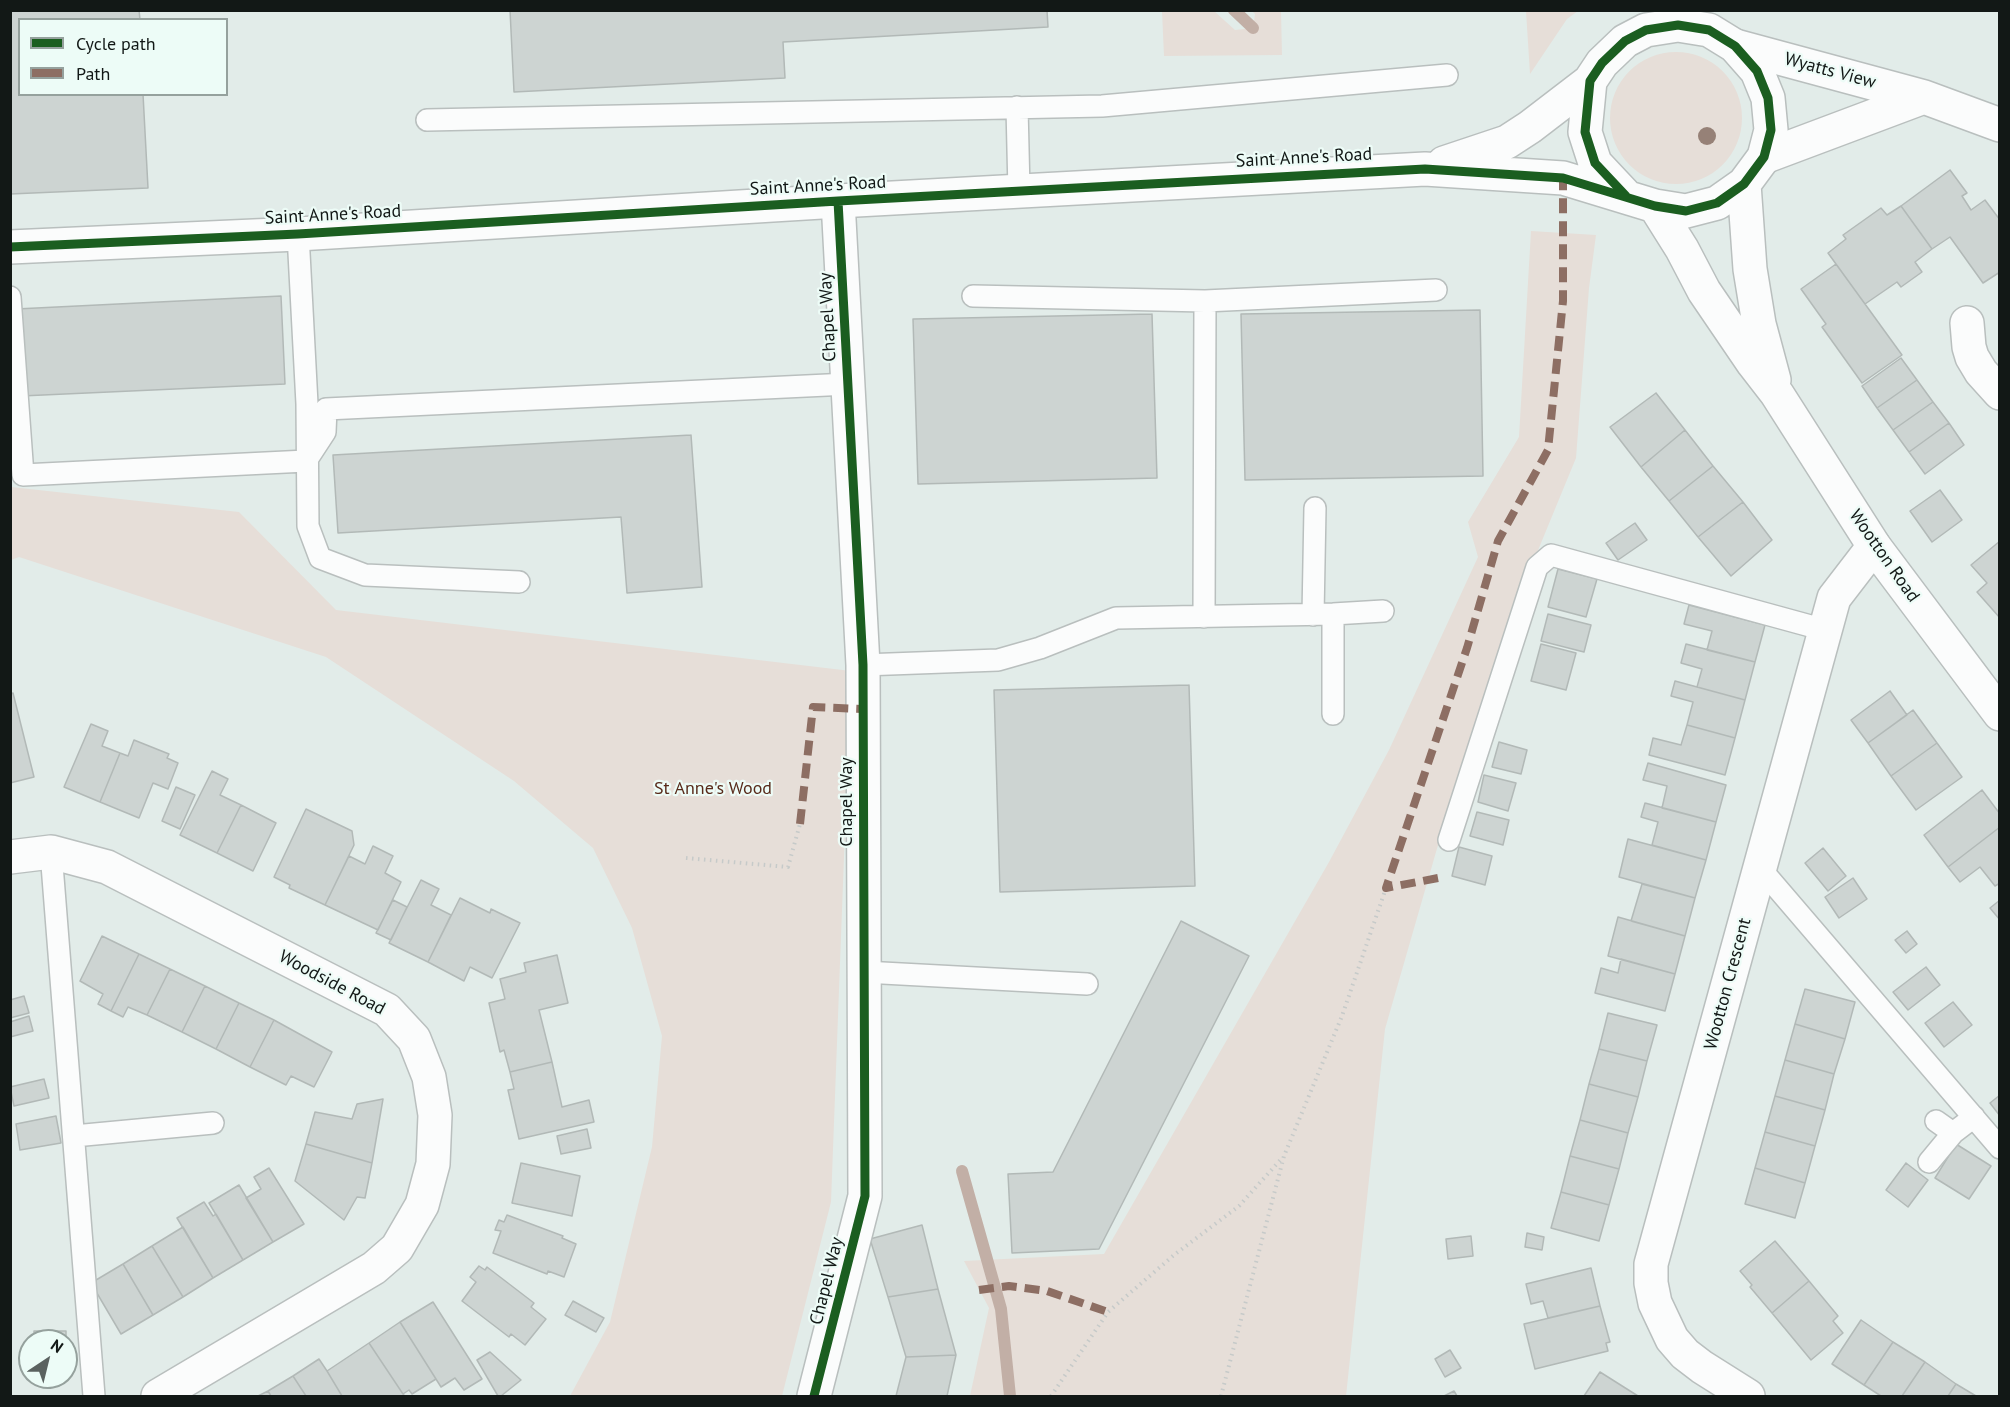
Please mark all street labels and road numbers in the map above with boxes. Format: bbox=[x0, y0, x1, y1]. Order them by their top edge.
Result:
street label: Wyatts View bbox=[1782, 48, 1878, 94]
street label: Saint Anne's Road bbox=[1235, 144, 1373, 172]
street label: Saint Anne's Road bbox=[749, 172, 887, 200]
street label: Saint Anne's Road bbox=[264, 201, 402, 229]
street label: Chapel Way bbox=[815, 272, 841, 362]
street label: Wootton Road bbox=[1844, 506, 1924, 606]
street label: Chapel Way bbox=[836, 757, 858, 847]
street label: Wootton Crescent bbox=[1700, 916, 1756, 1052]
street label: Woodside Road bbox=[275, 946, 389, 1020]
street label: Chapel Way bbox=[806, 1235, 848, 1327]

